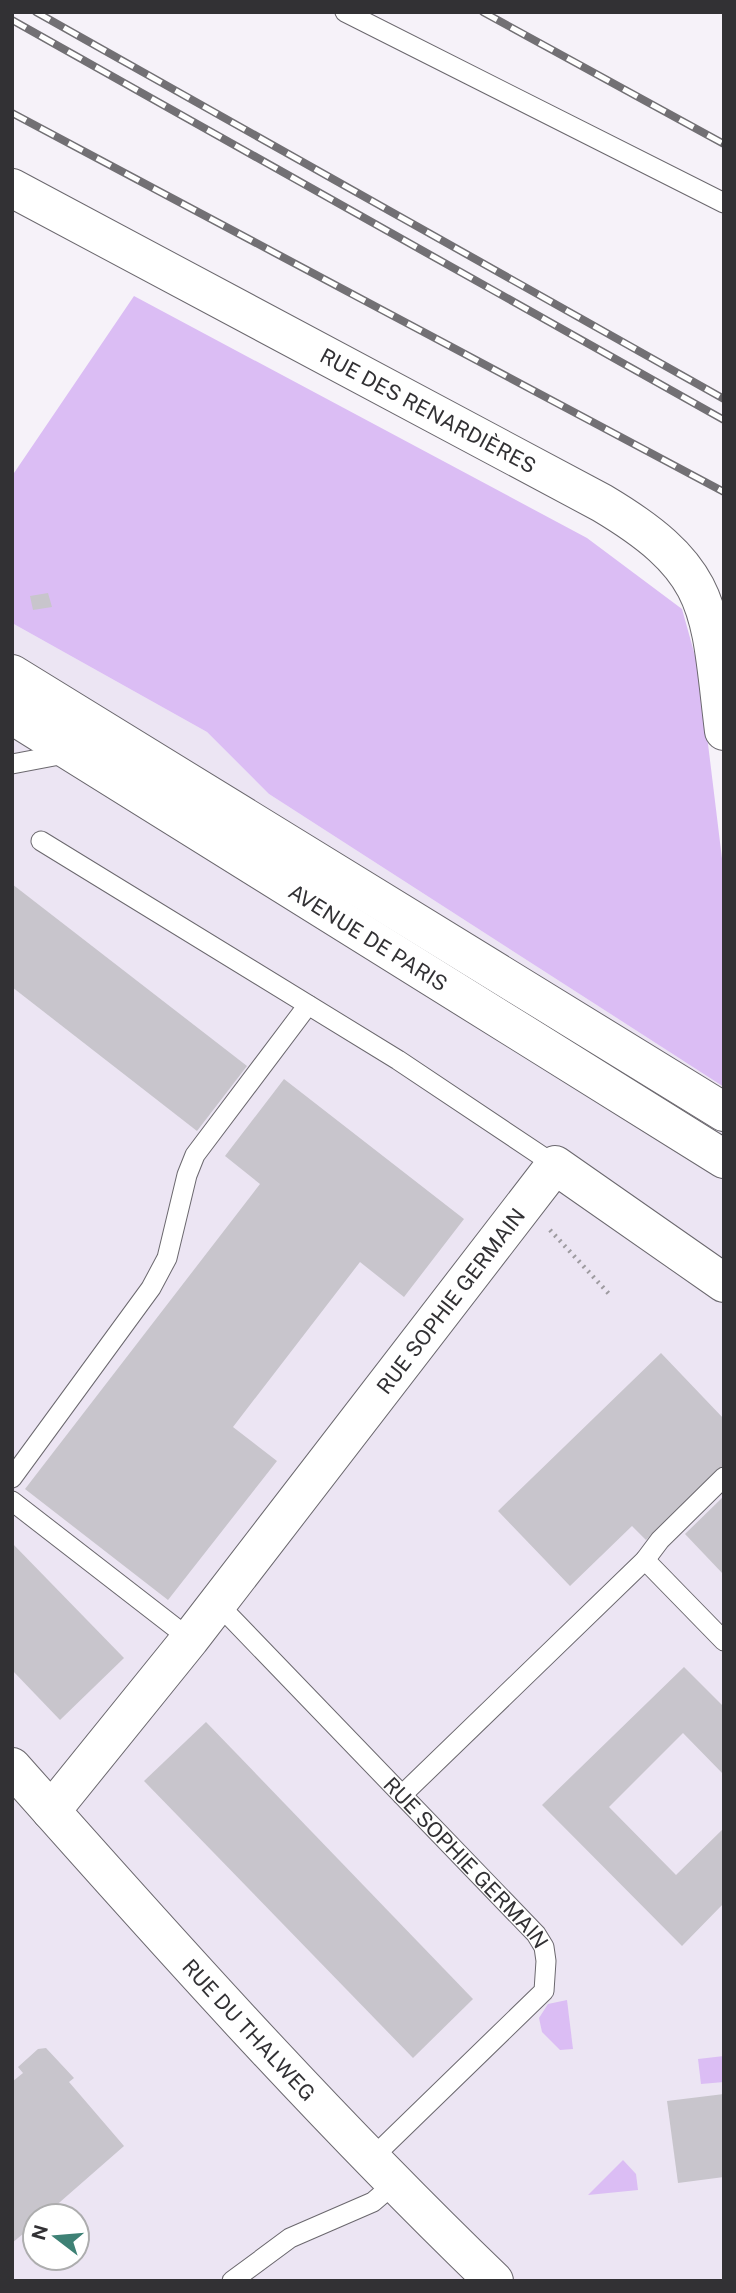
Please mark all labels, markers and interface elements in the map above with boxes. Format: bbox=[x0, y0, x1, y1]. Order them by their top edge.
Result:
street label: RUE DES RENARDIÈRES bbox=[316, 343, 541, 478]
street label: AVENUE DE PARIS bbox=[284, 878, 452, 996]
street label: RUE SOPHIE GERMAIN bbox=[371, 1203, 530, 1399]
street label: RUE SOPHIE GERMAIN bbox=[379, 1772, 554, 1953]
street label: RUE DU THALWEG bbox=[178, 1954, 321, 2106]
north arrow bbox=[21, 2202, 91, 2272]
text: N bbox=[27, 2222, 52, 2242]

